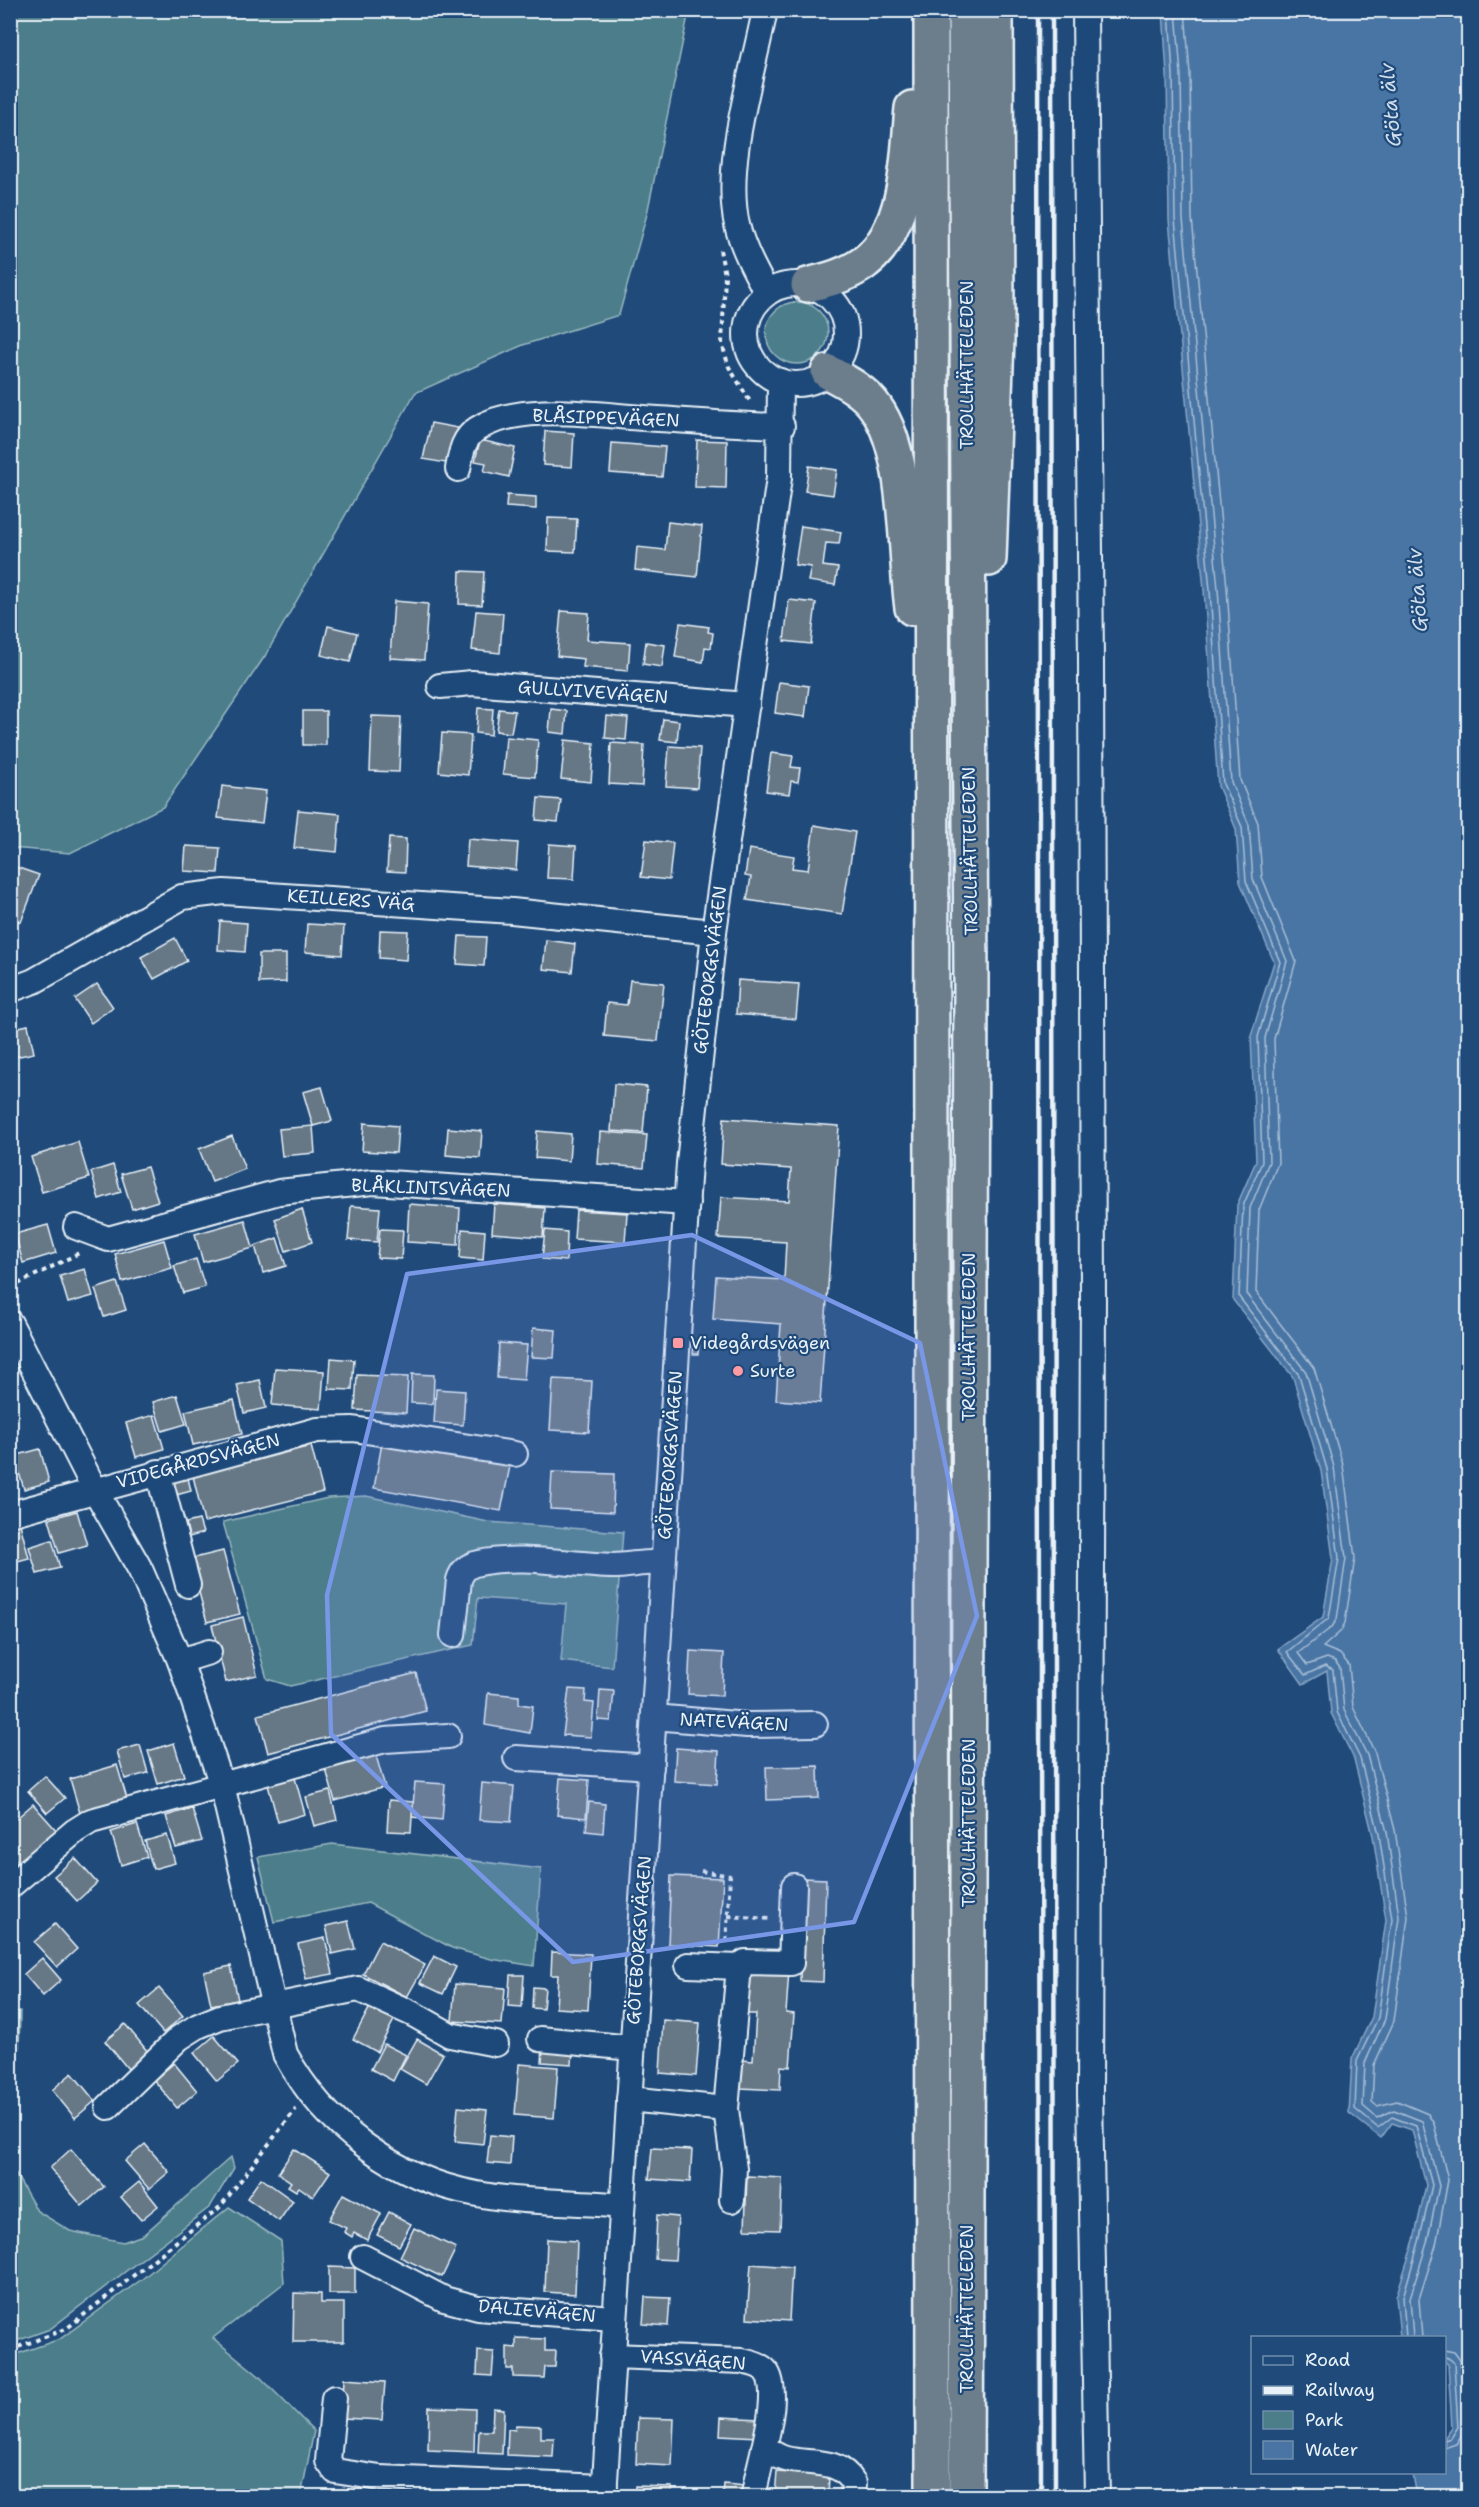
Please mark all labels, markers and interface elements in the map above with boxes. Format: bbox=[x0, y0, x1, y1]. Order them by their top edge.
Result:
water label: Göta älv bbox=[1373, 61, 1407, 148]
street label: TROLLHÄTTELEDEN bbox=[955, 281, 979, 449]
street label: BLÅSIPPEVÄGEN bbox=[532, 403, 680, 433]
water label: Göta älv bbox=[1401, 546, 1433, 633]
street label: GULLVIVEVÄGEN bbox=[517, 675, 669, 709]
street label: TROLLHÄTTELEDEN bbox=[957, 766, 983, 936]
street label: KEILLERS VÄG bbox=[286, 884, 416, 916]
street label: GÖTEBORGSVÄGEN bbox=[688, 884, 732, 1056]
street label: BLÅKLINTSVÄGEN bbox=[351, 1173, 511, 1203]
street label: TROLLHÄTTELEDEN bbox=[957, 1253, 981, 1421]
place label: Videgårdsvägen bbox=[690, 1331, 830, 1355]
marker: Videgårdsvägen bbox=[671, 1336, 685, 1350]
place label: Surte bbox=[750, 1359, 795, 1383]
marker: Surte bbox=[731, 1364, 745, 1378]
street label: GÖTEBORGSVÄGEN bbox=[652, 1370, 688, 1540]
street label: VIDEGÅRDSVÄGEN bbox=[114, 1428, 282, 1494]
street label: NATEVÄGEN bbox=[679, 1707, 789, 1737]
street label: TROLLHÄTTELEDEN bbox=[957, 1739, 981, 1907]
street label: GÖTEBORGSVÄGEN bbox=[621, 1855, 657, 2025]
street label: TROLLHÄTTELEDEN bbox=[955, 2225, 979, 2393]
street label: DALIEVÄGEN bbox=[477, 2294, 597, 2328]
legend bbox=[1251, 2336, 1446, 2474]
street label: VASSVÄGEN bbox=[639, 2344, 747, 2376]
text: Road bbox=[1305, 2348, 1350, 2372]
text: Railway bbox=[1305, 2378, 1375, 2402]
text: Park bbox=[1305, 2408, 1344, 2432]
text: Water bbox=[1305, 2438, 1358, 2462]

